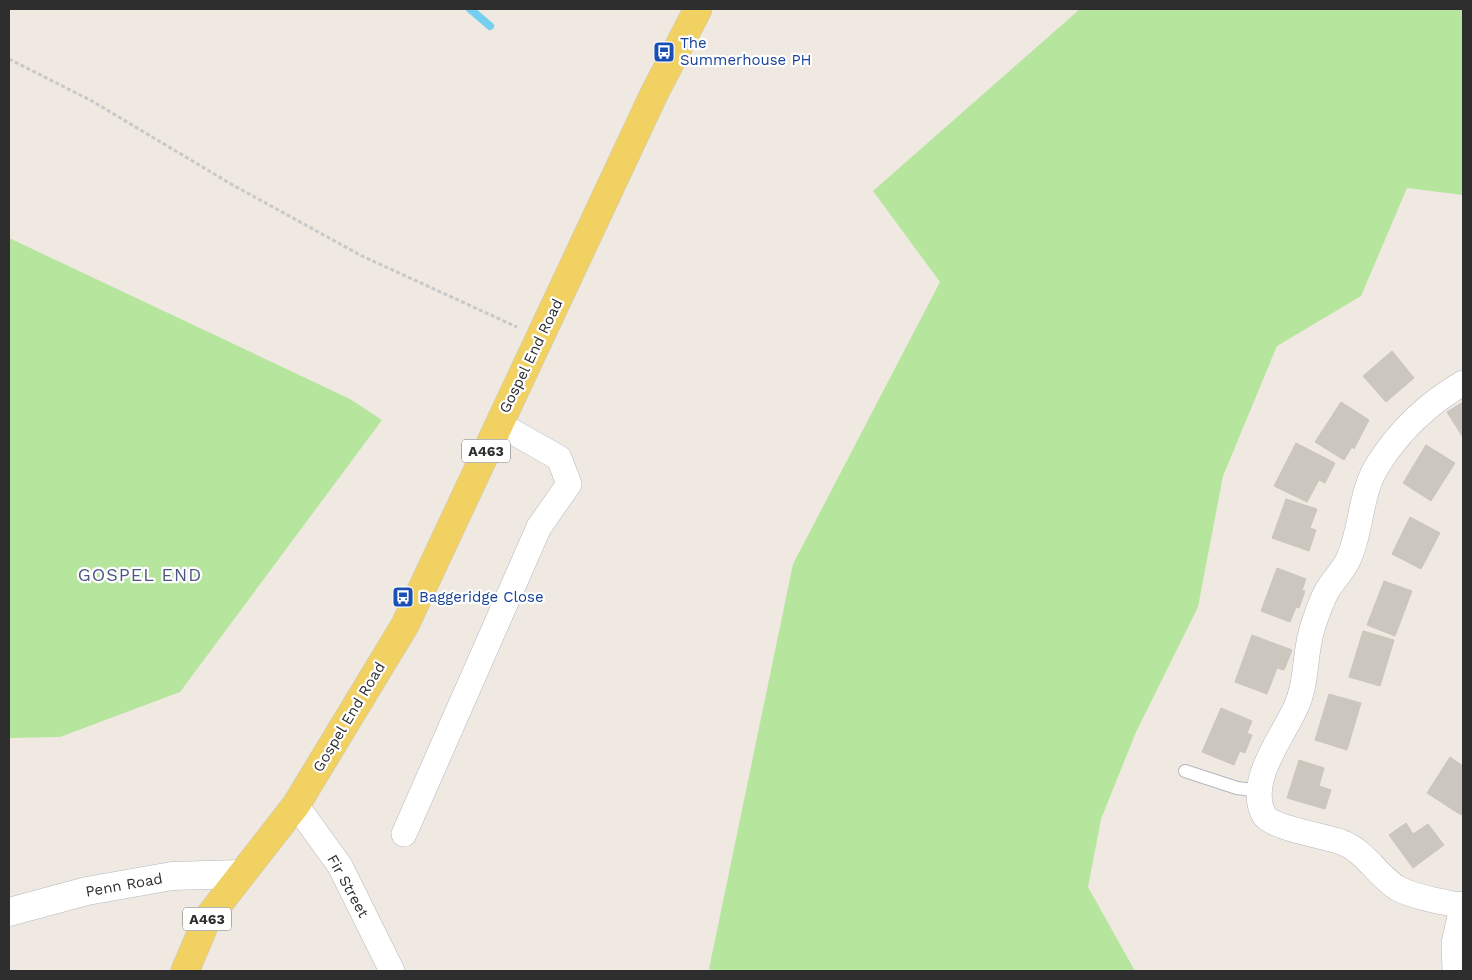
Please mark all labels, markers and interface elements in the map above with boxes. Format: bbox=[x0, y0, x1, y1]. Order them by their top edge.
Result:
place label: The Summerhouse PH bbox=[680, 34, 812, 69]
bus stop icon: The Summerhouse PH bbox=[652, 40, 676, 64]
street label: Gospel End Road bbox=[496, 296, 566, 416]
road number: A463 bbox=[462, 440, 510, 462]
district label: GOSPEL END bbox=[78, 564, 202, 585]
bus stop icon: Baggeridge Close bbox=[391, 585, 415, 609]
place label: Baggeridge Close bbox=[419, 588, 544, 606]
street label: Gospel End Road bbox=[309, 659, 389, 775]
street label: Fir Street bbox=[323, 851, 373, 921]
street label: Penn Road bbox=[84, 869, 164, 901]
road number: A463 bbox=[183, 908, 231, 931]

